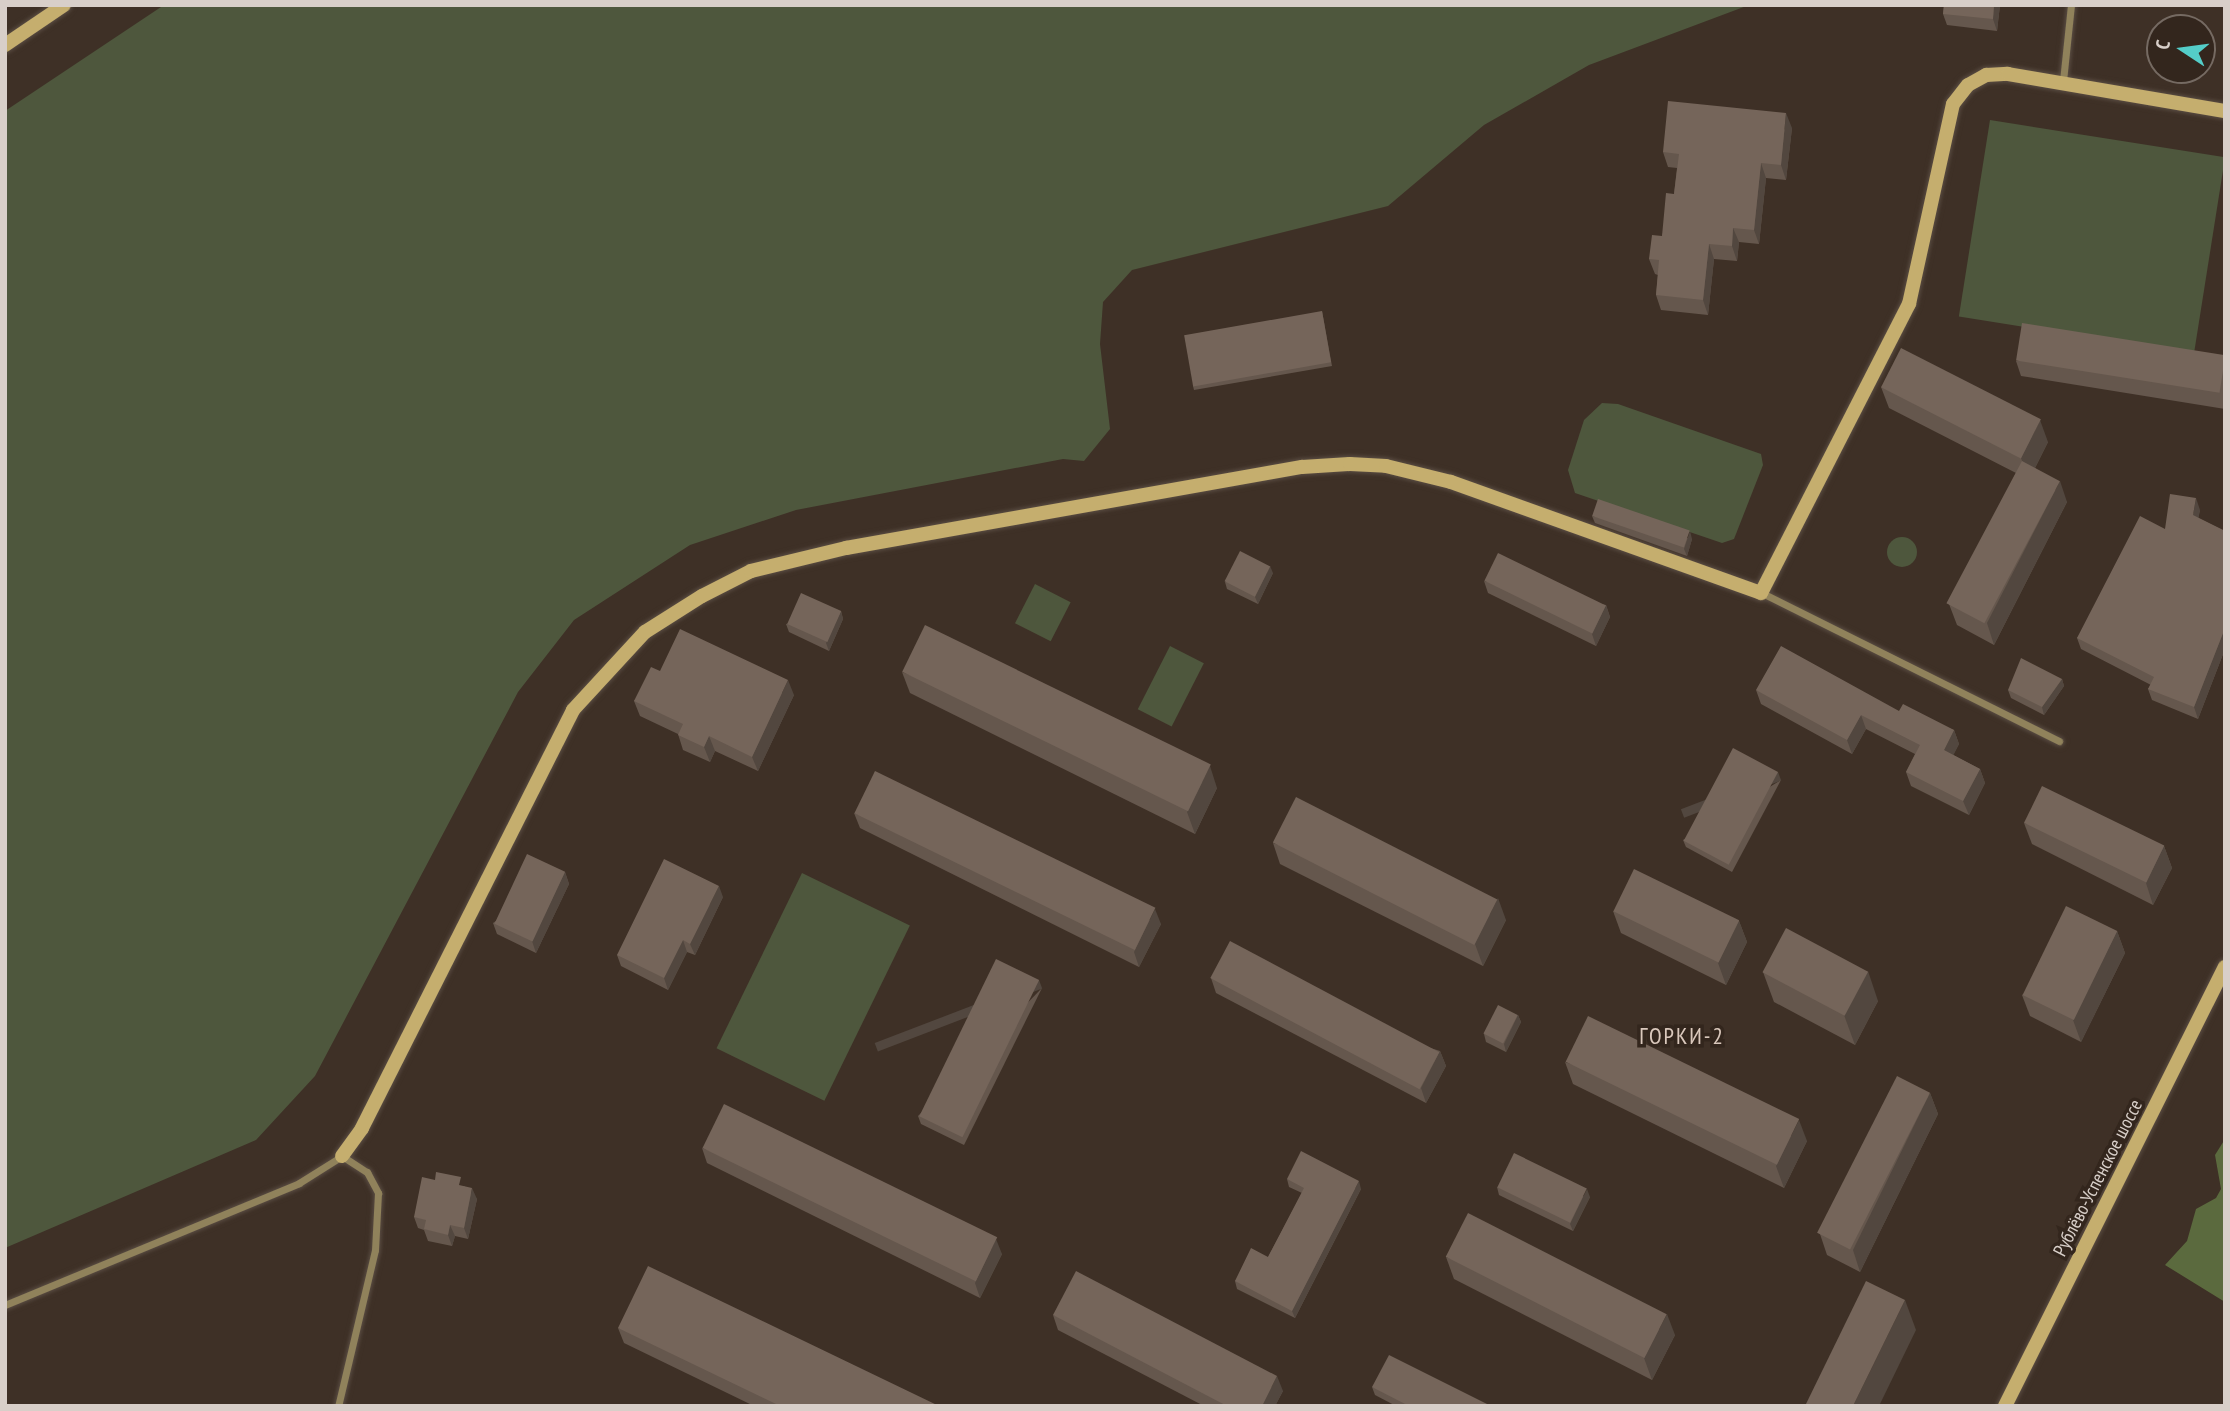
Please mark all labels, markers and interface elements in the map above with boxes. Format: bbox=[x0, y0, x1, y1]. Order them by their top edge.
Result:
north arrow bbox=[2146, 14, 2216, 84]
text: С bbox=[2150, 38, 2175, 52]
district label: ГОРКИ-2 bbox=[1640, 1022, 1724, 1050]
street label: Рублёво-Успенское шоссе bbox=[2049, 1096, 2147, 1260]

